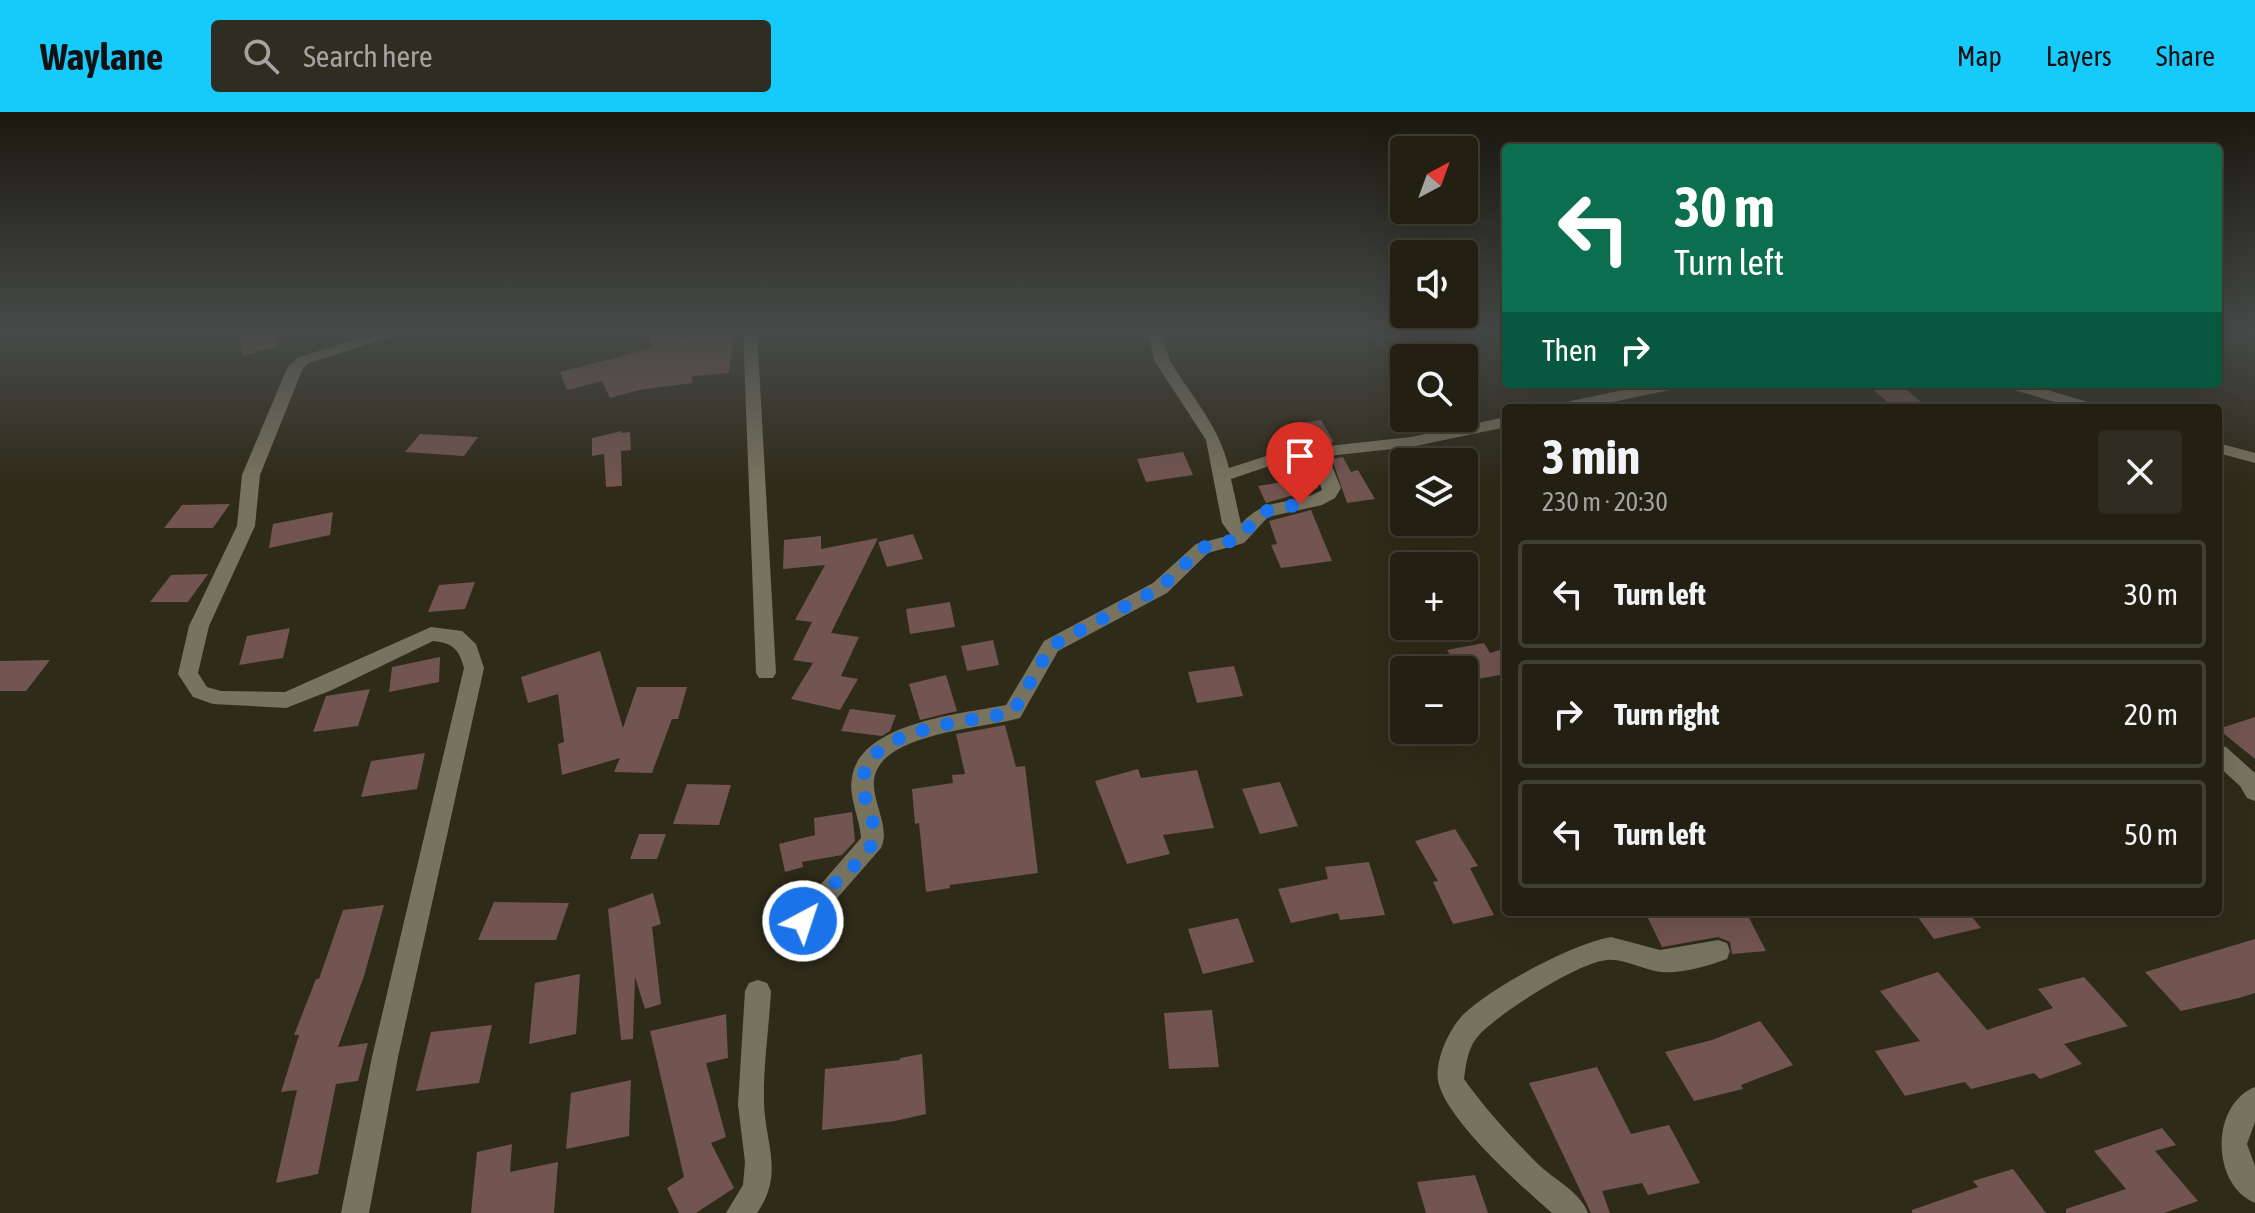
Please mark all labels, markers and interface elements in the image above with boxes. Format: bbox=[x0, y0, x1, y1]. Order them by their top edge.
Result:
search box bbox=[211, 20, 771, 92]
icon: search bbox=[239, 34, 283, 78]
text: Waylane bbox=[40, 35, 163, 78]
text: Search here bbox=[303, 39, 433, 73]
text: Map bbox=[1957, 40, 2002, 72]
text: Layers bbox=[2046, 40, 2112, 72]
text: Share bbox=[2156, 40, 2215, 72]
north arrow bbox=[1390, 136, 1478, 224]
map controls bbox=[1390, 136, 1478, 744]
text: 30 m bbox=[1674, 175, 1775, 239]
icon: left bbox=[1542, 176, 1646, 280]
button: sound bbox=[1390, 240, 1478, 328]
text: Turn left bbox=[1674, 241, 1784, 283]
icon: right bbox=[1613, 328, 1657, 372]
text: Then bbox=[1542, 333, 1597, 367]
button: search bbox=[1390, 344, 1478, 432]
pin bbox=[1266, 422, 1334, 504]
text: 3 min bbox=[1542, 429, 1640, 484]
button: close bbox=[2098, 430, 2182, 514]
icon: arrive bbox=[1278, 434, 1322, 478]
button: layers bbox=[1390, 448, 1478, 536]
text: 230 m · 20:30 bbox=[1542, 487, 1668, 517]
button: + bbox=[1390, 552, 1478, 640]
icon: left bbox=[1546, 572, 1590, 616]
text: Turn left bbox=[1614, 577, 1706, 611]
text: 30 m bbox=[2124, 577, 2178, 611]
button: − bbox=[1390, 656, 1478, 744]
icon: right bbox=[1546, 692, 1590, 736]
text: Turn right bbox=[1614, 697, 1720, 731]
text: 20 m bbox=[2124, 697, 2178, 731]
icon: left bbox=[1546, 812, 1590, 856]
text: Turn left bbox=[1614, 817, 1706, 851]
text: 50 m bbox=[2124, 817, 2178, 851]
position arrow bbox=[761, 879, 845, 963]

